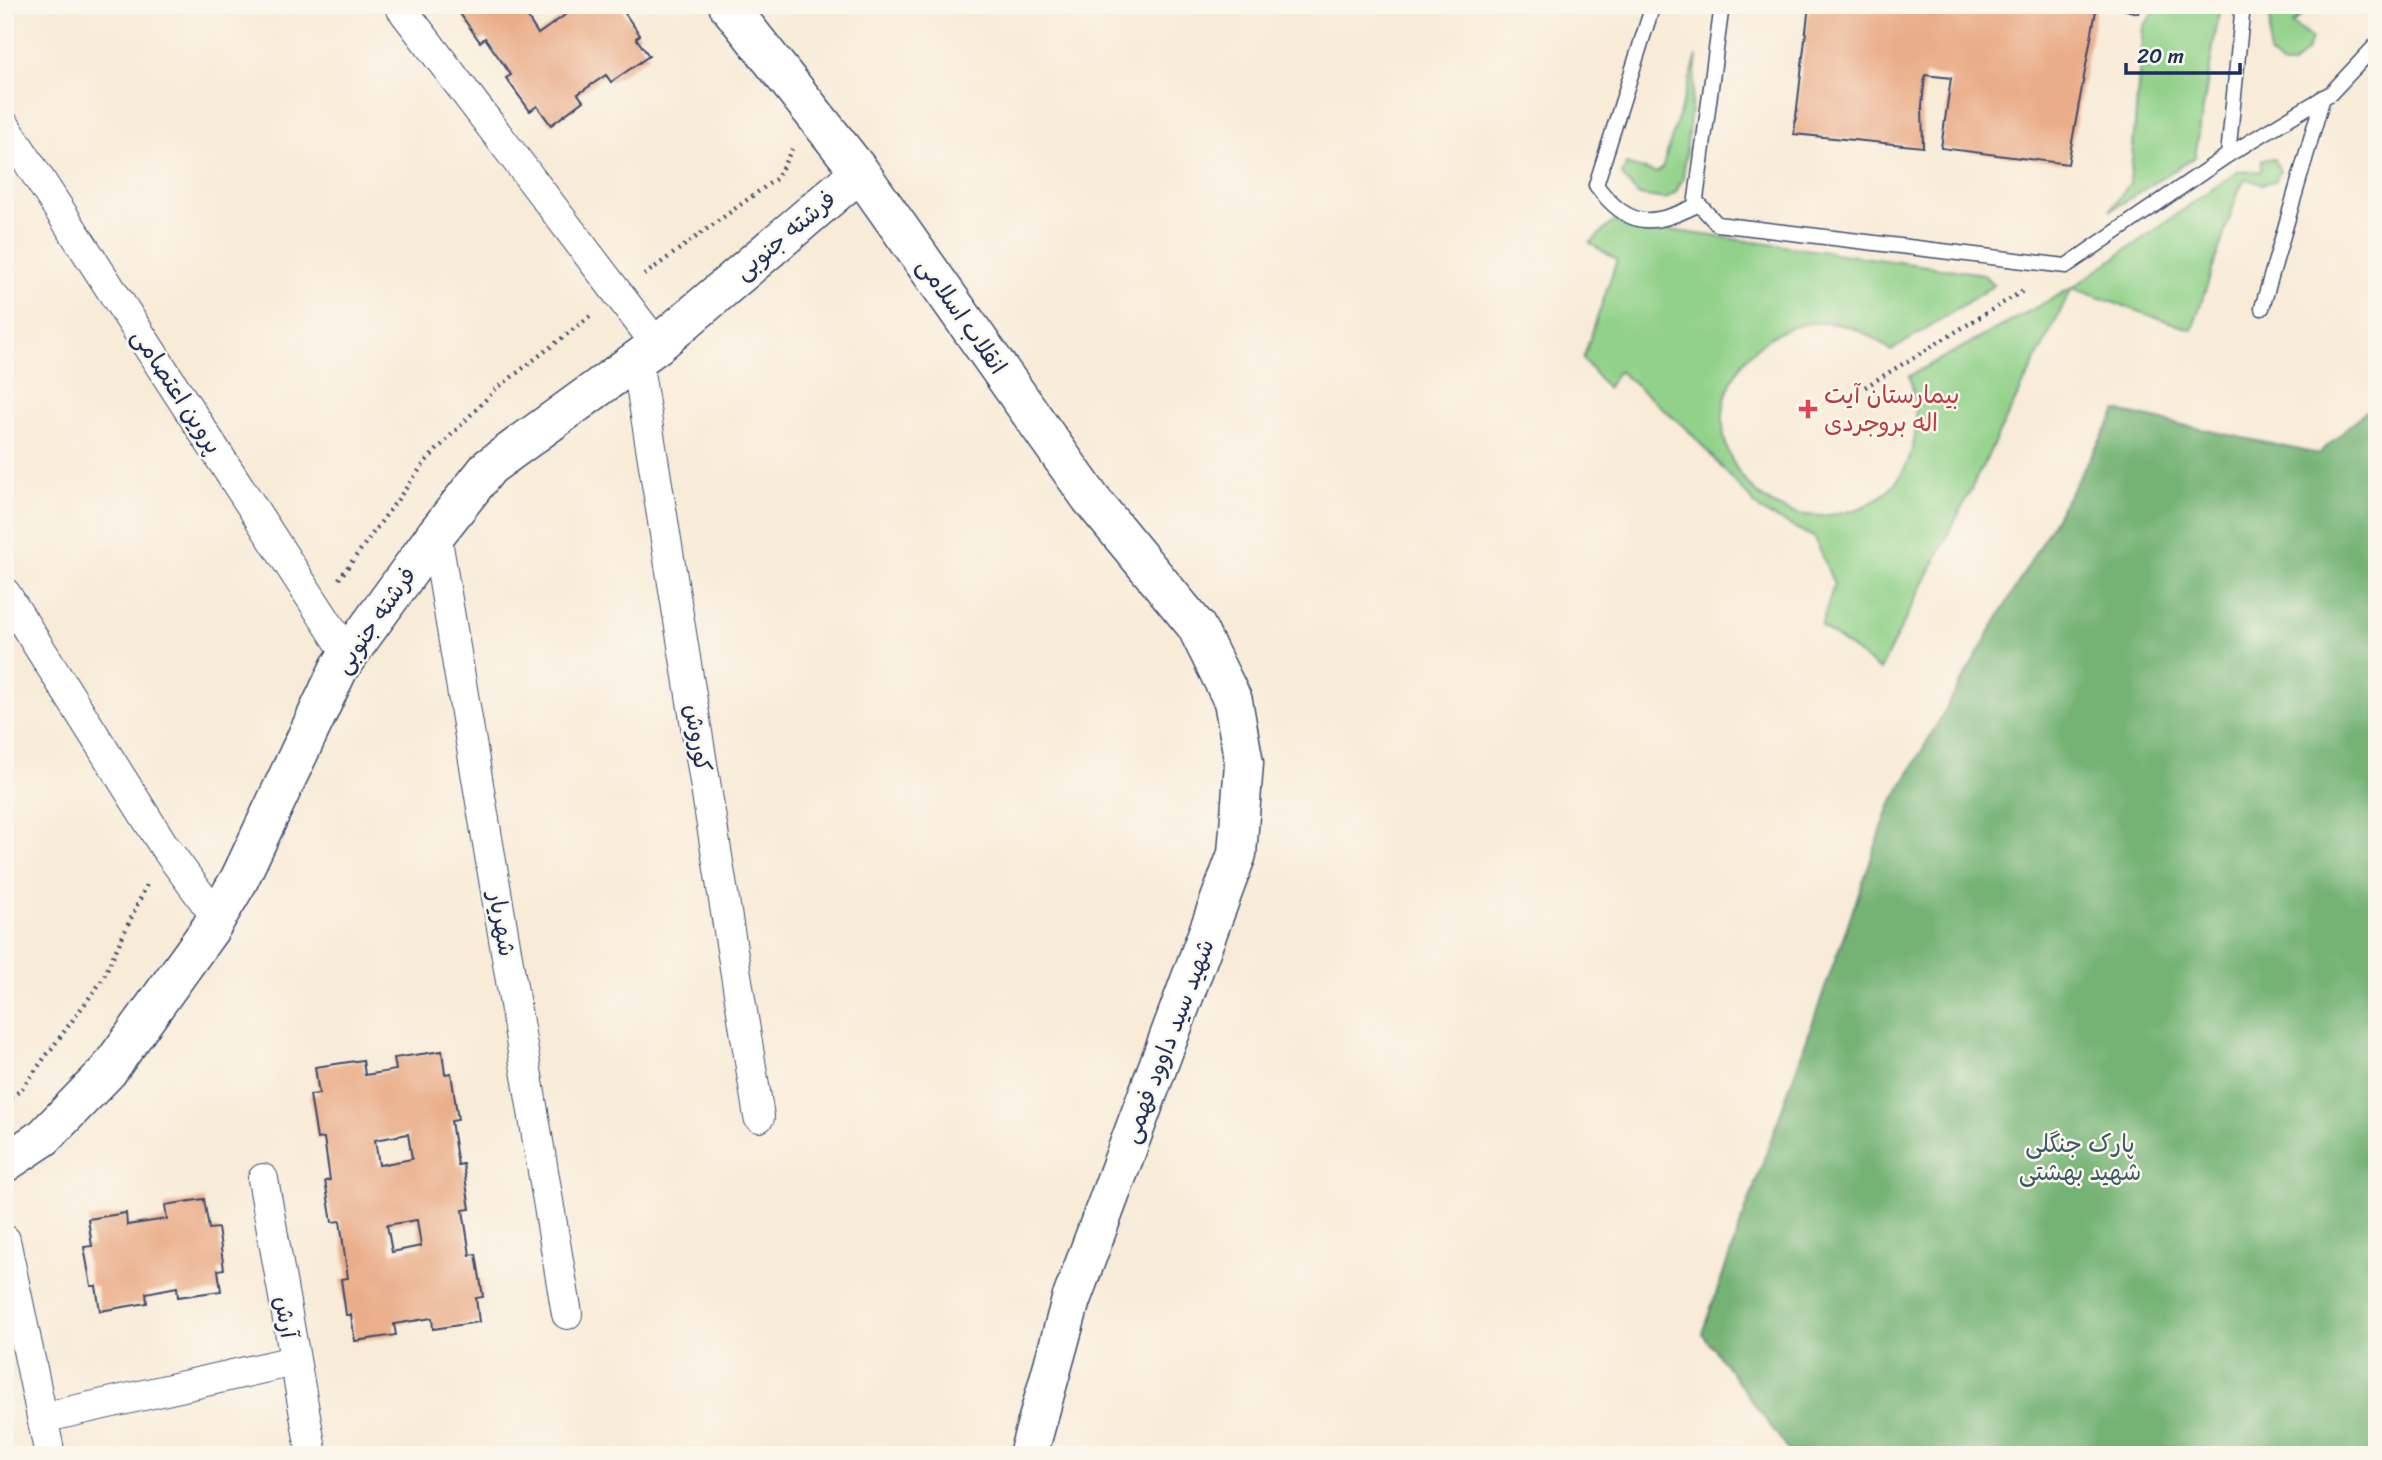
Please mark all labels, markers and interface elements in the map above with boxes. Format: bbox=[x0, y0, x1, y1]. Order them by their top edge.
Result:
scale bar bbox=[2126, 32, 2240, 76]
text: 20 m bbox=[2137, 37, 2184, 75]
street label: فرشته جنوبی bbox=[724, 179, 846, 291]
street label: انقلاب اسلامی bbox=[906, 248, 1018, 384]
street label: پروین اعتصامی bbox=[120, 319, 234, 463]
place label: بیمارستان آیت اله بروجردی bbox=[1824, 374, 1959, 444]
marker: بیمارستان آیت اله بروجردی bbox=[1798, 399, 1818, 419]
street label: فرشته جنوبی bbox=[322, 557, 428, 683]
street label: کوروش bbox=[672, 701, 724, 775]
street label: شهریار bbox=[475, 886, 528, 960]
street label: شهید سید داوود فهمی bbox=[1110, 933, 1226, 1149]
park label: پارک جنگلی شهید بهشتی bbox=[2019, 1123, 2141, 1193]
street label: آرش bbox=[262, 1293, 310, 1342]

